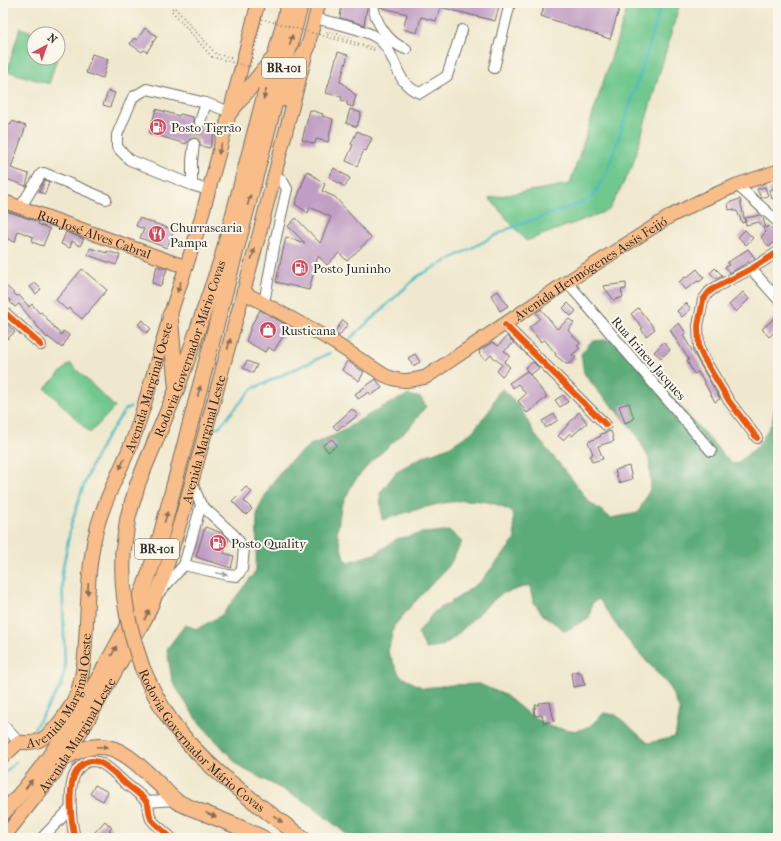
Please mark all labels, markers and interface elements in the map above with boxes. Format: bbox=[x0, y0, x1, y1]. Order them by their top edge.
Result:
north arrow bbox=[26, 26, 66, 66]
text: N bbox=[45, 31, 60, 47]
one-way arrow bbox=[288, 34, 294, 46]
road number: BR-101 bbox=[262, 58, 306, 78]
one-way arrow bbox=[262, 87, 268, 100]
fuel station icon: Posto Tigrão bbox=[148, 117, 168, 137]
place label: Posto Tigrão bbox=[171, 120, 242, 135]
one-way arrow bbox=[217, 144, 223, 156]
one-way arrow bbox=[246, 194, 252, 206]
street label: Rua José Alves Cabral bbox=[35, 207, 153, 262]
street label: Avenida Hermógenes Assis Feijó bbox=[510, 213, 670, 324]
place label: Churrascaria Pampa bbox=[170, 220, 243, 250]
restaurant icon: Churrascaria Pampa bbox=[147, 224, 167, 244]
one-way arrow bbox=[251, 248, 257, 261]
street label: Rodovia Governador Mário Covas bbox=[151, 258, 229, 439]
fuel station icon: Posto Juninho bbox=[290, 258, 310, 278]
place label: Posto Juninho bbox=[313, 261, 391, 276]
one-way arrow bbox=[176, 282, 182, 294]
street label: Rua Irineu Jacques bbox=[608, 314, 689, 403]
street label: Avenida Marginal Oeste bbox=[121, 320, 176, 455]
shop icon: Rusticana bbox=[258, 320, 278, 340]
place label: Rusticana bbox=[281, 323, 337, 338]
one-way arrow bbox=[226, 337, 232, 349]
street label: Avenida Marginal Leste bbox=[179, 373, 229, 506]
one-way arrow bbox=[196, 385, 202, 397]
one-way arrow bbox=[119, 459, 125, 470]
one-way arrow bbox=[163, 511, 169, 523]
fuel station icon: Posto Quality bbox=[208, 533, 228, 553]
place label: Posto Quality bbox=[231, 536, 307, 551]
road number: BR-101 bbox=[135, 539, 179, 559]
one-way arrow bbox=[216, 571, 228, 577]
one-way arrow bbox=[85, 583, 92, 595]
one-way arrow bbox=[144, 609, 150, 621]
street label: Avenida Marginal Oeste bbox=[25, 633, 94, 751]
one-way arrow bbox=[110, 645, 117, 657]
street label: Rodovia Governador Mário Covas bbox=[136, 667, 268, 815]
street label: Avenida Marginal Leste bbox=[35, 675, 119, 796]
one-way arrow bbox=[95, 744, 108, 751]
one-way arrow bbox=[25, 778, 33, 789]
one-way arrow bbox=[205, 813, 217, 819]
one-way arrow bbox=[272, 815, 283, 823]

